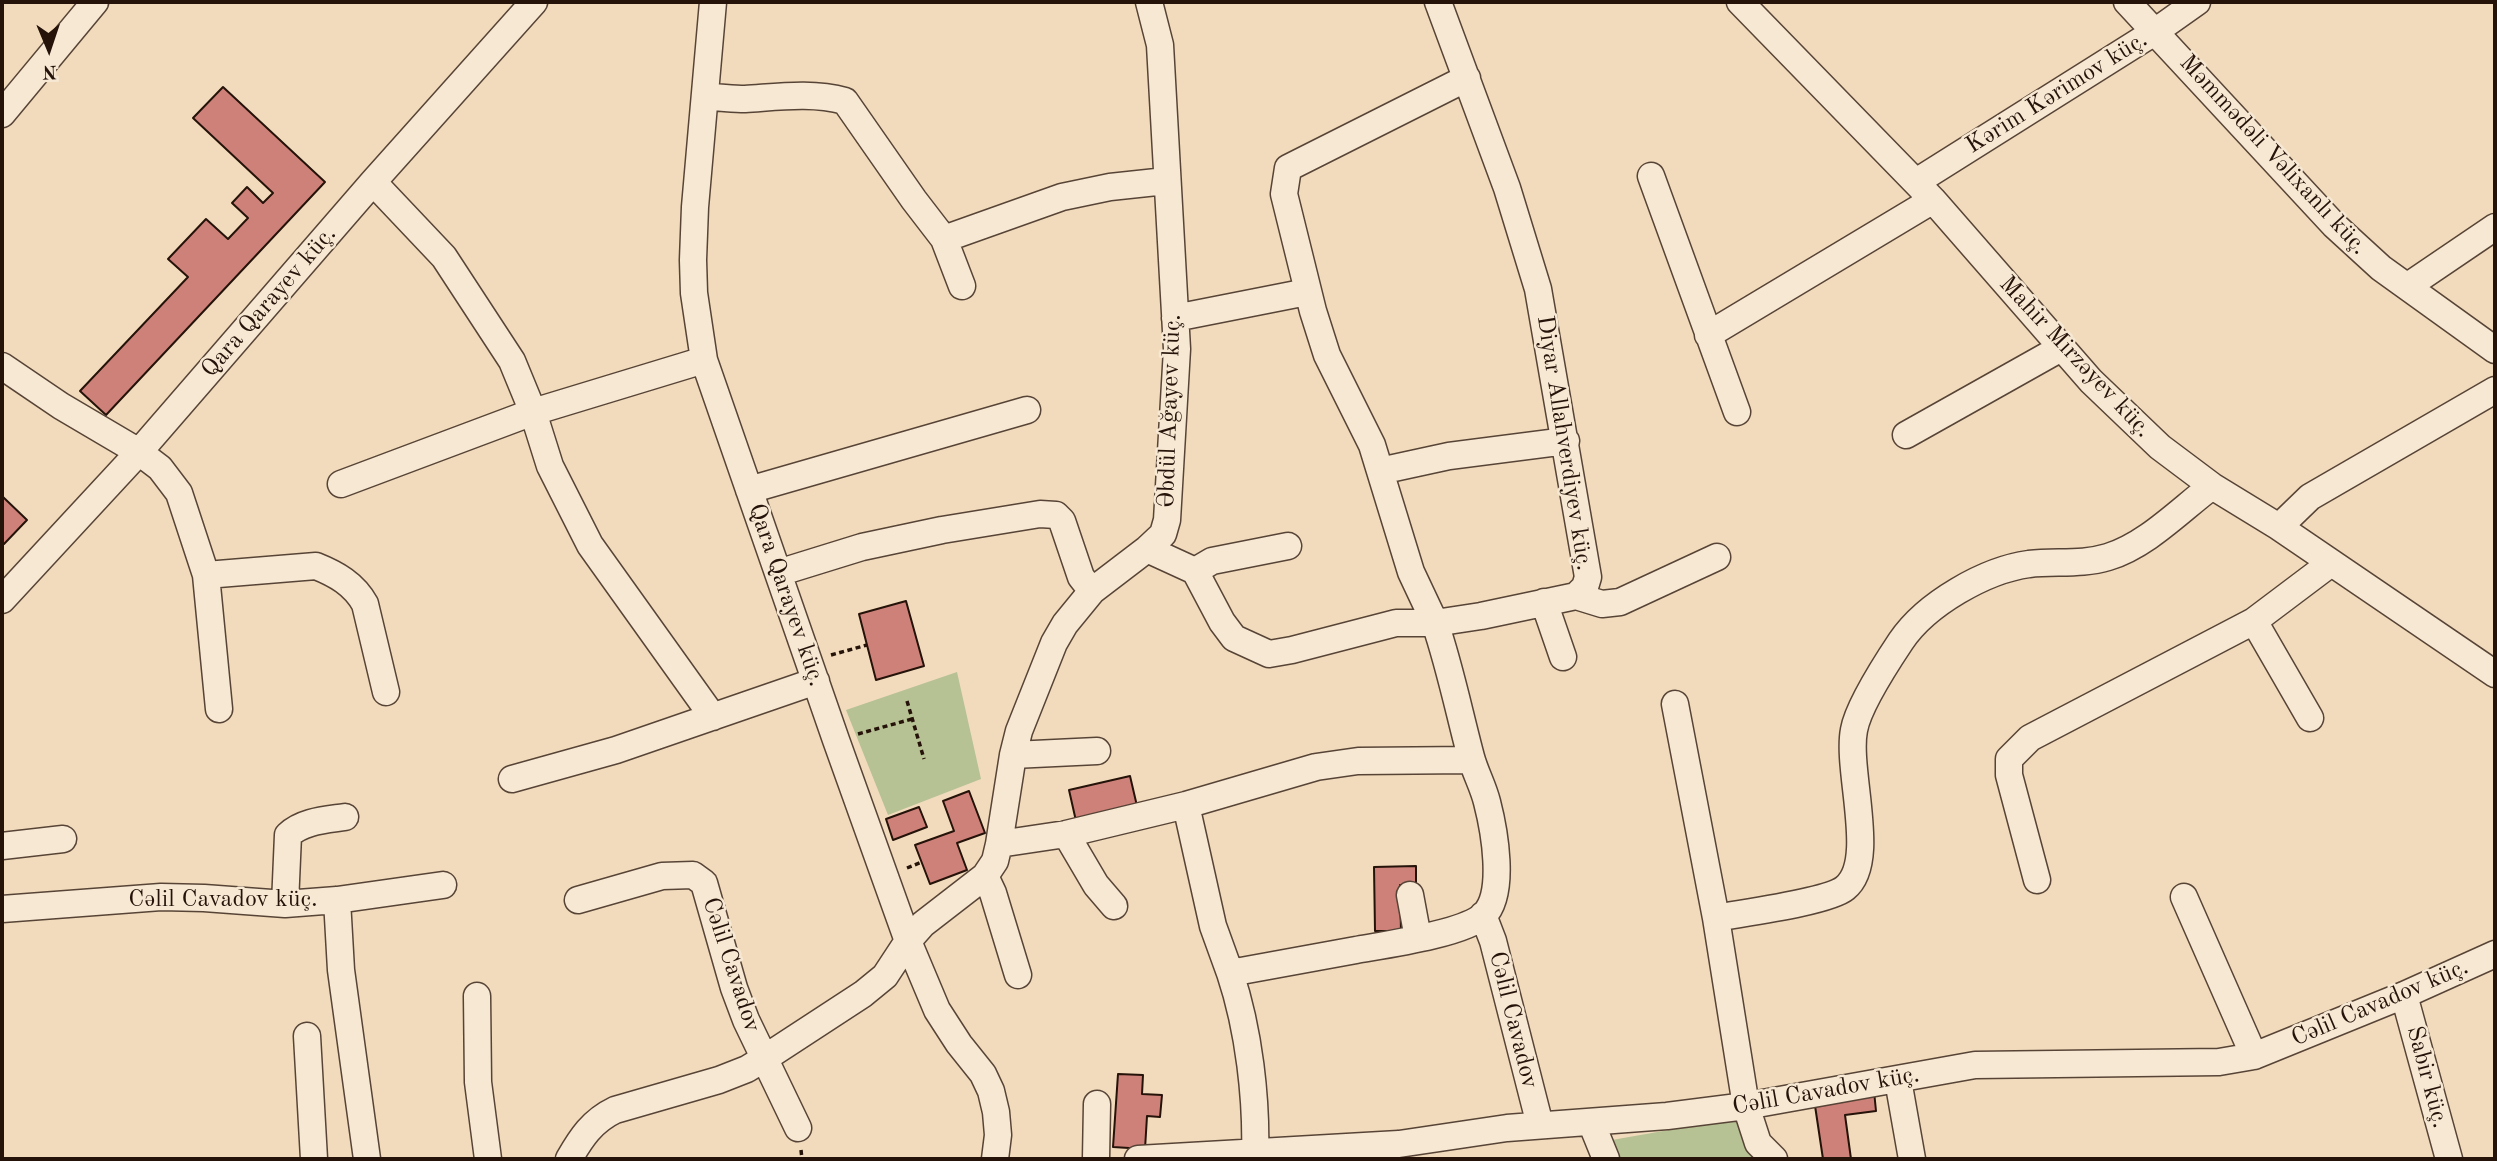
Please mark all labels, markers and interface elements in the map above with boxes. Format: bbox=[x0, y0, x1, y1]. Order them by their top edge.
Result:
north arrow bbox=[14, 14, 84, 84]
street label: Kərim Kərimov küç. bbox=[1961, 26, 2153, 160]
street label: Məmmədəli Vəlixanlı küç. bbox=[2173, 49, 2373, 261]
text: N bbox=[42, 61, 57, 80]
street label: Qara Qarayev küç. bbox=[195, 220, 343, 384]
street label: Mahir Mirzəyev küç. bbox=[1993, 270, 2157, 444]
street label: Əbdül Ağayev küç. bbox=[1152, 313, 1188, 509]
street label: Diyar Allahverdiyev küç. bbox=[1530, 313, 1598, 573]
street label: Qara Qarayev küç. bbox=[741, 500, 831, 690]
street label: Cəlil Cavadov küç. bbox=[128, 886, 318, 914]
street label: Cəlil Cavadov bbox=[696, 894, 766, 1036]
street label: Cəlil Cavadov bbox=[1482, 948, 1544, 1092]
street label: Cəlil Cavadov küç. bbox=[2287, 953, 2473, 1053]
street label: Sabir küç. bbox=[2400, 1023, 2454, 1131]
street label: Cəlil Cavadov küç. bbox=[1730, 1060, 1922, 1122]

